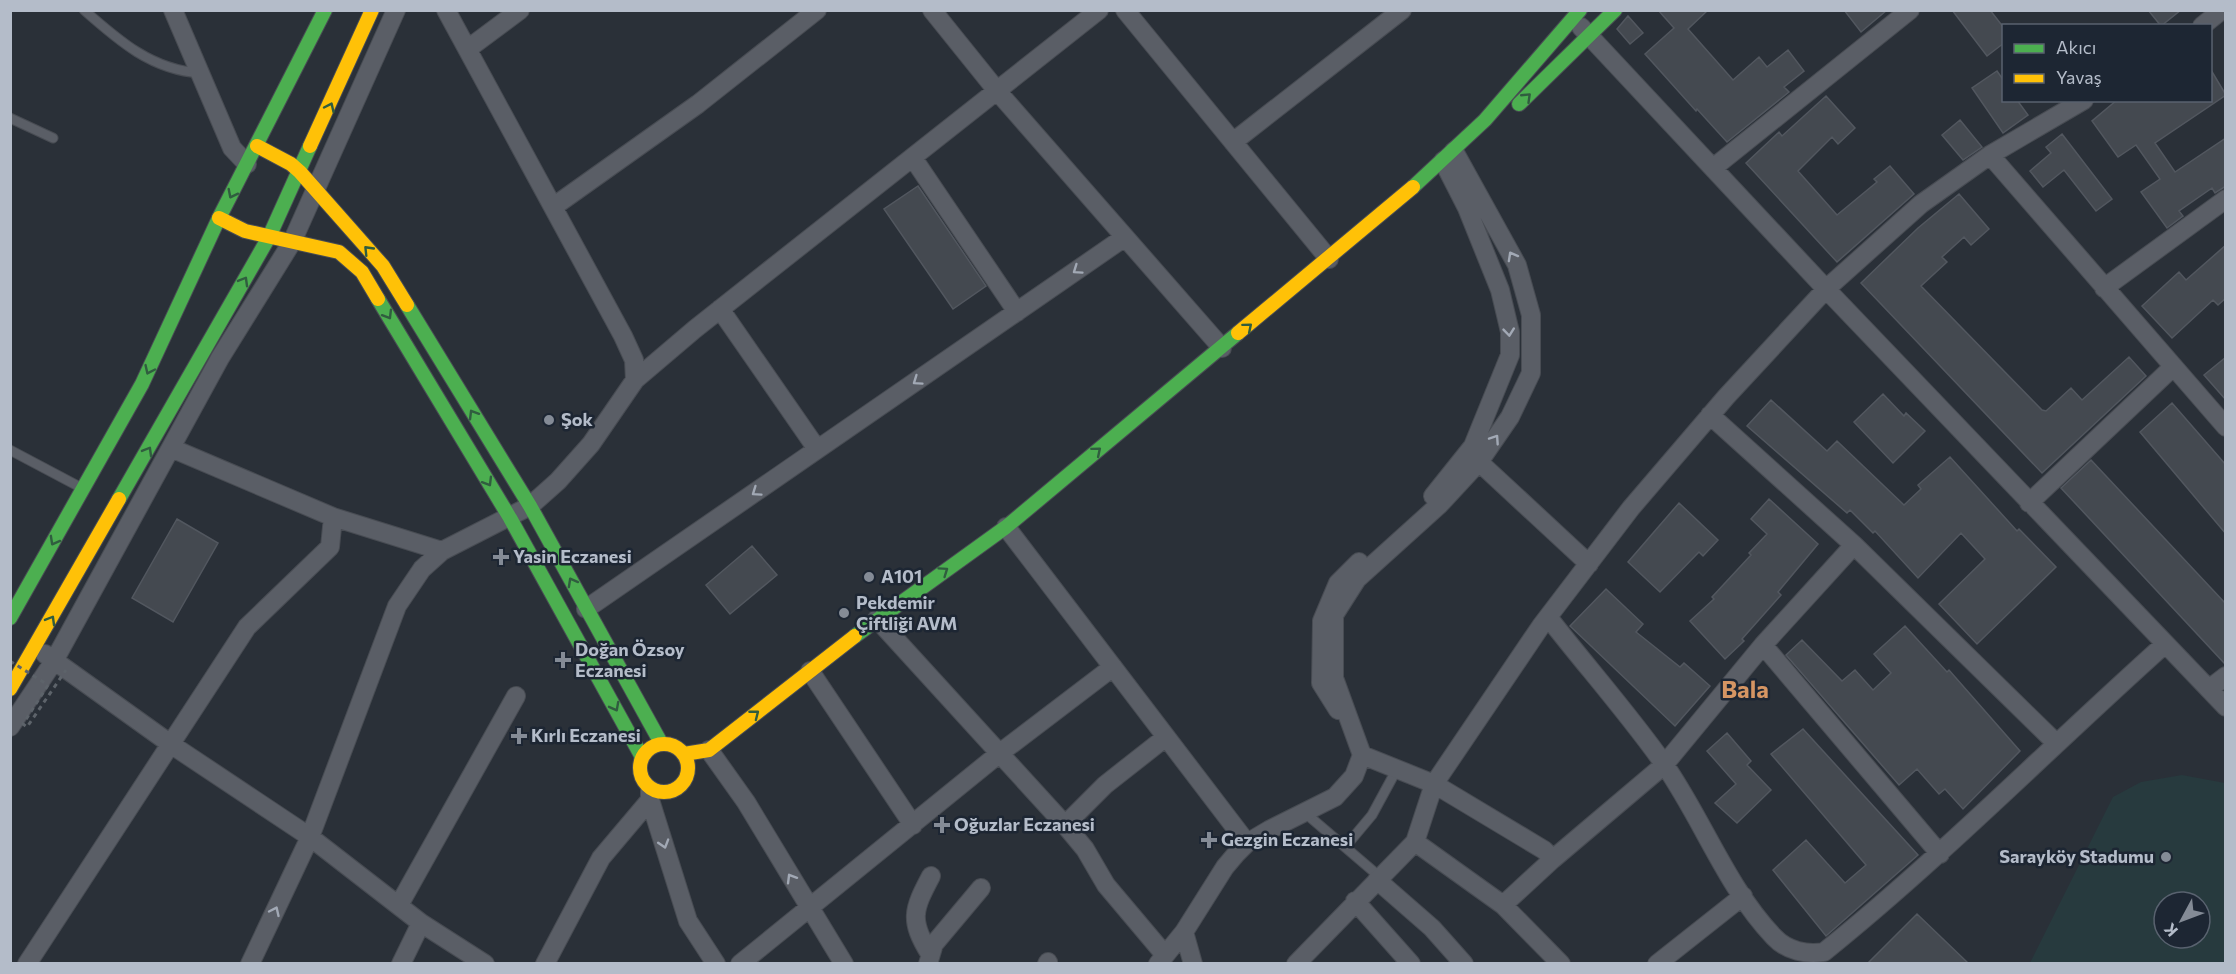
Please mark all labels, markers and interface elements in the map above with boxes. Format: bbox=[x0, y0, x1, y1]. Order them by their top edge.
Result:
legend bbox=[2002, 24, 2212, 102]
text: Akıcı bbox=[2056, 36, 2096, 58]
text: Yavaş bbox=[2056, 66, 2102, 88]
one-way arrow bbox=[1519, 94, 1530, 105]
one-way arrow bbox=[323, 102, 335, 113]
one-way arrow bbox=[228, 187, 239, 198]
one-way arrow bbox=[364, 247, 375, 257]
one-way arrow bbox=[1508, 252, 1519, 262]
one-way arrow bbox=[1073, 263, 1084, 274]
one-way arrow bbox=[237, 277, 248, 288]
one-way arrow bbox=[380, 309, 392, 319]
one-way arrow bbox=[1241, 323, 1252, 334]
one-way arrow bbox=[1502, 327, 1515, 336]
one-way arrow bbox=[144, 364, 156, 375]
one-way arrow bbox=[912, 374, 923, 385]
place label: Şok bbox=[561, 408, 594, 430]
one-way arrow bbox=[469, 410, 481, 420]
marker: Şok bbox=[542, 413, 556, 427]
one-way arrow bbox=[1488, 434, 1499, 445]
one-way arrow bbox=[141, 447, 152, 457]
one-way arrow bbox=[1091, 447, 1102, 458]
one-way arrow bbox=[481, 476, 493, 486]
one-way arrow bbox=[752, 485, 763, 496]
one-way arrow bbox=[50, 534, 62, 545]
place label: Yasin Eczanesi bbox=[513, 545, 632, 567]
marker: Yasin Eczanesi bbox=[494, 550, 508, 564]
place label: A101 bbox=[881, 565, 922, 587]
one-way arrow bbox=[937, 567, 948, 578]
marker: A101 bbox=[862, 570, 876, 584]
one-way arrow bbox=[567, 578, 579, 588]
place label: Pekdemir Çiftliği AVM bbox=[856, 591, 957, 634]
marker: Pekdemir Çiftliği AVM bbox=[837, 606, 851, 620]
one-way arrow bbox=[44, 616, 56, 627]
place label: Doğan Özsoy Eczanesi bbox=[575, 638, 685, 681]
marker: Doğan Özsoy Eczanesi bbox=[556, 653, 570, 667]
district label: Bala bbox=[1721, 674, 1769, 703]
one-way arrow bbox=[608, 701, 619, 711]
one-way arrow bbox=[749, 711, 760, 722]
place label: Kırlı Eczanesi bbox=[531, 724, 641, 746]
marker: Kırlı Eczanesi bbox=[512, 729, 526, 743]
place label: Oğuzlar Eczanesi bbox=[954, 813, 1095, 835]
marker: Oğuzlar Eczanesi bbox=[935, 818, 949, 832]
place label: Gezgin Eczanesi bbox=[1221, 828, 1353, 850]
marker: Gezgin Eczanesi bbox=[1202, 833, 1216, 847]
one-way arrow bbox=[657, 838, 669, 849]
place label: Sarayköy Stadumu bbox=[1999, 845, 2154, 867]
marker: Sarayköy Stadumu bbox=[2159, 850, 2173, 864]
one-way arrow bbox=[787, 874, 799, 884]
north arrow bbox=[2152, 890, 2212, 950]
one-way arrow bbox=[268, 906, 280, 917]
text: K bbox=[2159, 920, 2181, 941]

